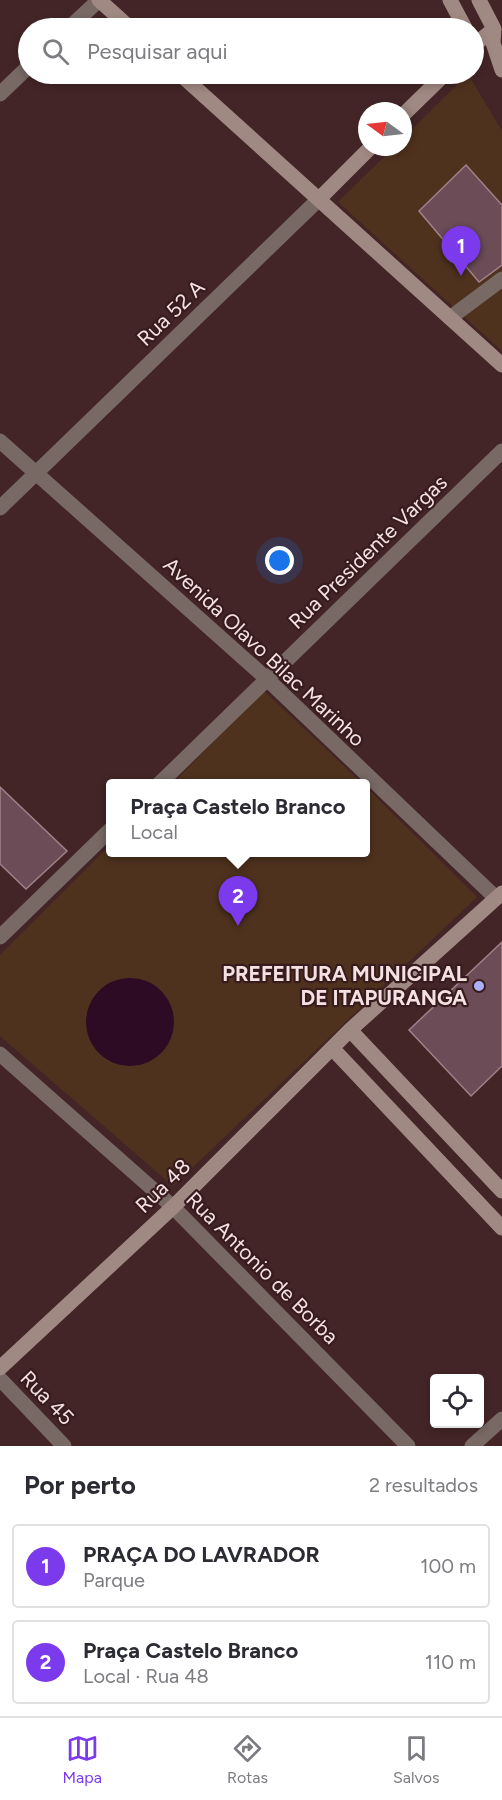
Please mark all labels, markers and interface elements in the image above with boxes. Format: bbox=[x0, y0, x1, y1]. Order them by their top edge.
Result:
search box bbox=[18, 18, 484, 84]
icon: search bbox=[39, 35, 72, 68]
text: Pesquisar aqui bbox=[87, 38, 228, 65]
north arrow bbox=[358, 102, 412, 156]
pin: 1 bbox=[442, 226, 480, 276]
street label: Rua 52 A bbox=[132, 274, 210, 351]
street label: Rua Presidente Vargas bbox=[283, 470, 452, 634]
your location bbox=[265, 546, 294, 575]
street label: Avenida Olavo Bilac Marinho bbox=[159, 552, 370, 752]
popup bbox=[106, 779, 370, 857]
text: Praça Castelo Branco bbox=[130, 793, 346, 820]
text: Local bbox=[130, 820, 178, 844]
pin: 2 bbox=[218, 876, 258, 926]
place label: PREFEITURA MUNICIPAL DE ITAPURANGA bbox=[222, 961, 467, 1010]
marker: PREFEITURA MUNICIPAL DE ITAPURANGA bbox=[472, 979, 486, 993]
street label: Rua 48 bbox=[130, 1153, 195, 1218]
street label: Rua Antonio de Borba bbox=[181, 1186, 344, 1349]
street label: Rua 45 bbox=[15, 1365, 79, 1430]
map controls bbox=[430, 1374, 484, 1428]
button: locate bbox=[430, 1374, 484, 1428]
text: Por perto bbox=[24, 1469, 136, 1501]
text: 2 resultados bbox=[369, 1473, 478, 1497]
text: PRAÇA DO LAVRADOR bbox=[83, 1541, 320, 1568]
text: 1 bbox=[41, 1554, 50, 1578]
text: 100 m bbox=[420, 1554, 476, 1578]
text: Parque bbox=[83, 1568, 145, 1592]
text: Praça Castelo Branco bbox=[83, 1637, 298, 1664]
text: 2 bbox=[40, 1650, 51, 1674]
text: 110 m bbox=[425, 1650, 476, 1674]
text: Local · Rua 48 bbox=[83, 1664, 209, 1688]
tab: Mapa bbox=[63, 1732, 102, 1787]
tab: Rotas bbox=[227, 1732, 268, 1787]
tab: Salvos bbox=[393, 1732, 439, 1787]

